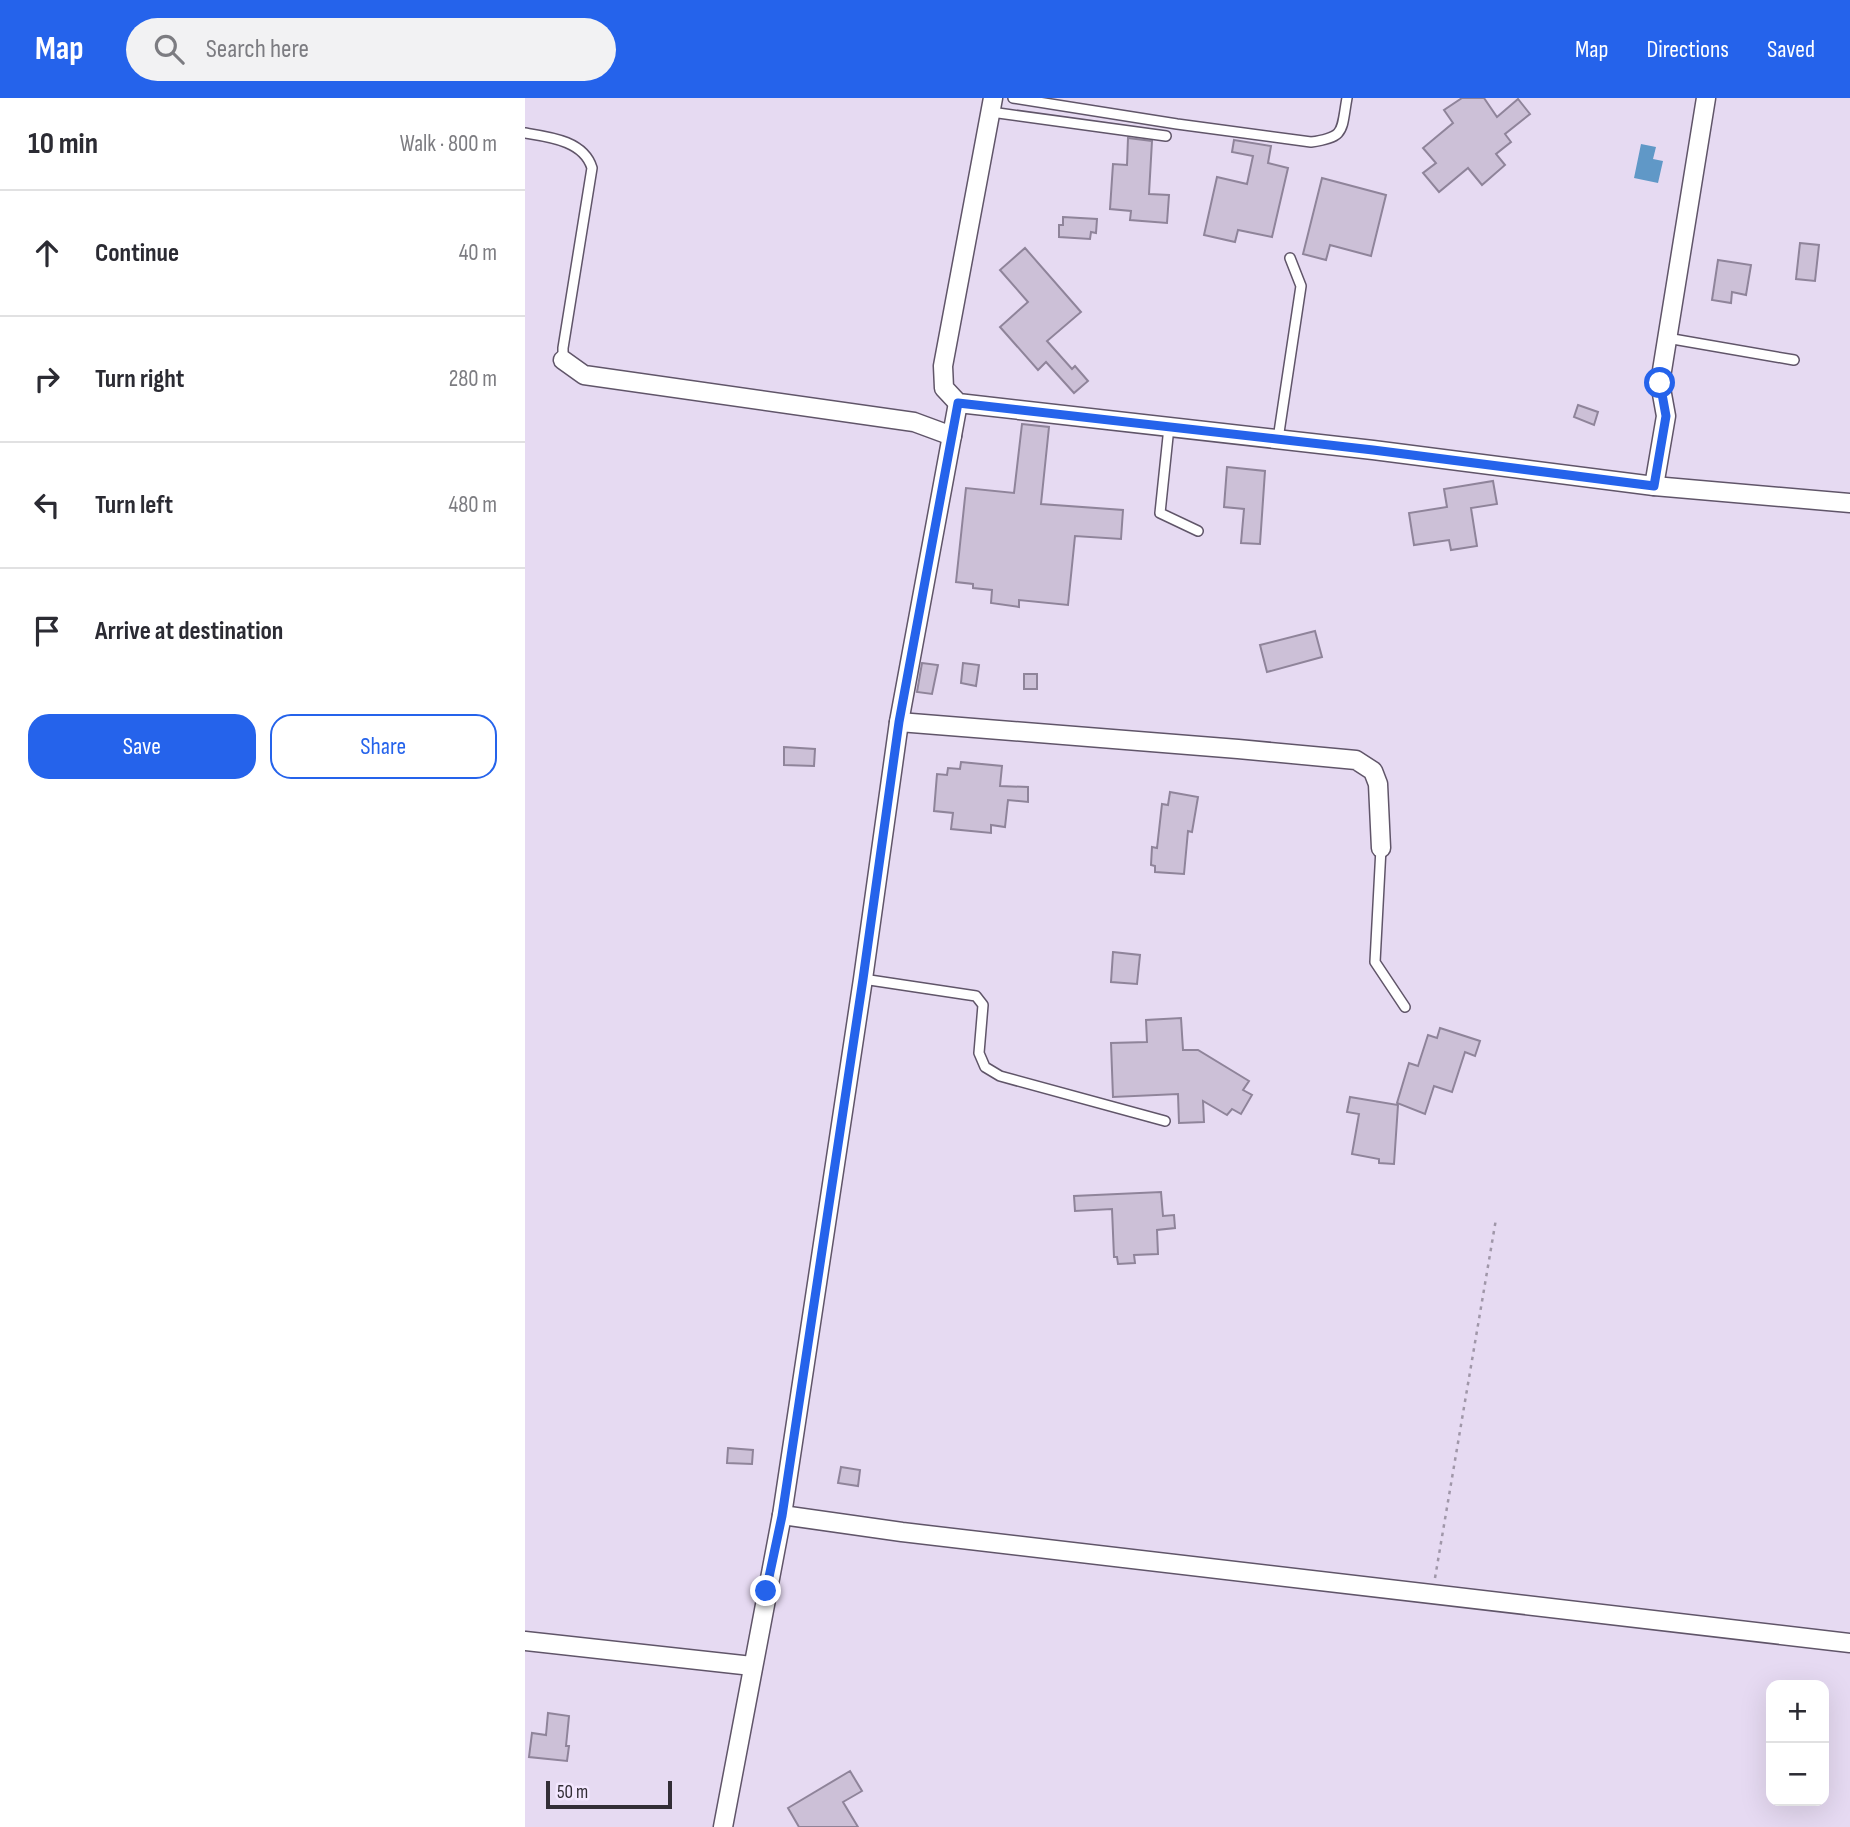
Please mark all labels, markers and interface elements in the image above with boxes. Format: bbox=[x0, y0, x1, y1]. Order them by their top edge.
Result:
search box bbox=[126, 18, 616, 81]
text: Map bbox=[35, 29, 84, 69]
icon: search bbox=[150, 30, 188, 68]
text: Search here bbox=[206, 34, 309, 65]
text: Map bbox=[1575, 35, 1608, 64]
text: Directions bbox=[1646, 35, 1729, 64]
text: Saved bbox=[1767, 35, 1815, 64]
text: 10 min bbox=[28, 126, 98, 162]
text: Walk · 800 m bbox=[400, 130, 497, 158]
icon: ahead bbox=[28, 234, 66, 272]
text: Continue bbox=[95, 238, 179, 269]
text: 40 m bbox=[459, 239, 497, 267]
icon: right bbox=[28, 360, 66, 398]
text: Turn right bbox=[95, 364, 184, 395]
text: 280 m bbox=[449, 365, 497, 393]
route start bbox=[1644, 367, 1675, 398]
icon: left bbox=[28, 486, 66, 524]
text: Turn left bbox=[95, 490, 173, 521]
text: 480 m bbox=[449, 491, 497, 519]
icon: arrive bbox=[28, 612, 66, 650]
text: Arrive at destination bbox=[95, 616, 283, 647]
button: Save bbox=[28, 714, 256, 779]
button: Share bbox=[270, 714, 497, 779]
route end bbox=[750, 1575, 781, 1606]
map controls bbox=[1766, 1680, 1829, 1806]
button: + bbox=[1766, 1680, 1829, 1743]
button: − bbox=[1766, 1743, 1829, 1806]
scale bar bbox=[546, 1778, 672, 1810]
text: 50 m bbox=[557, 1781, 588, 1804]

